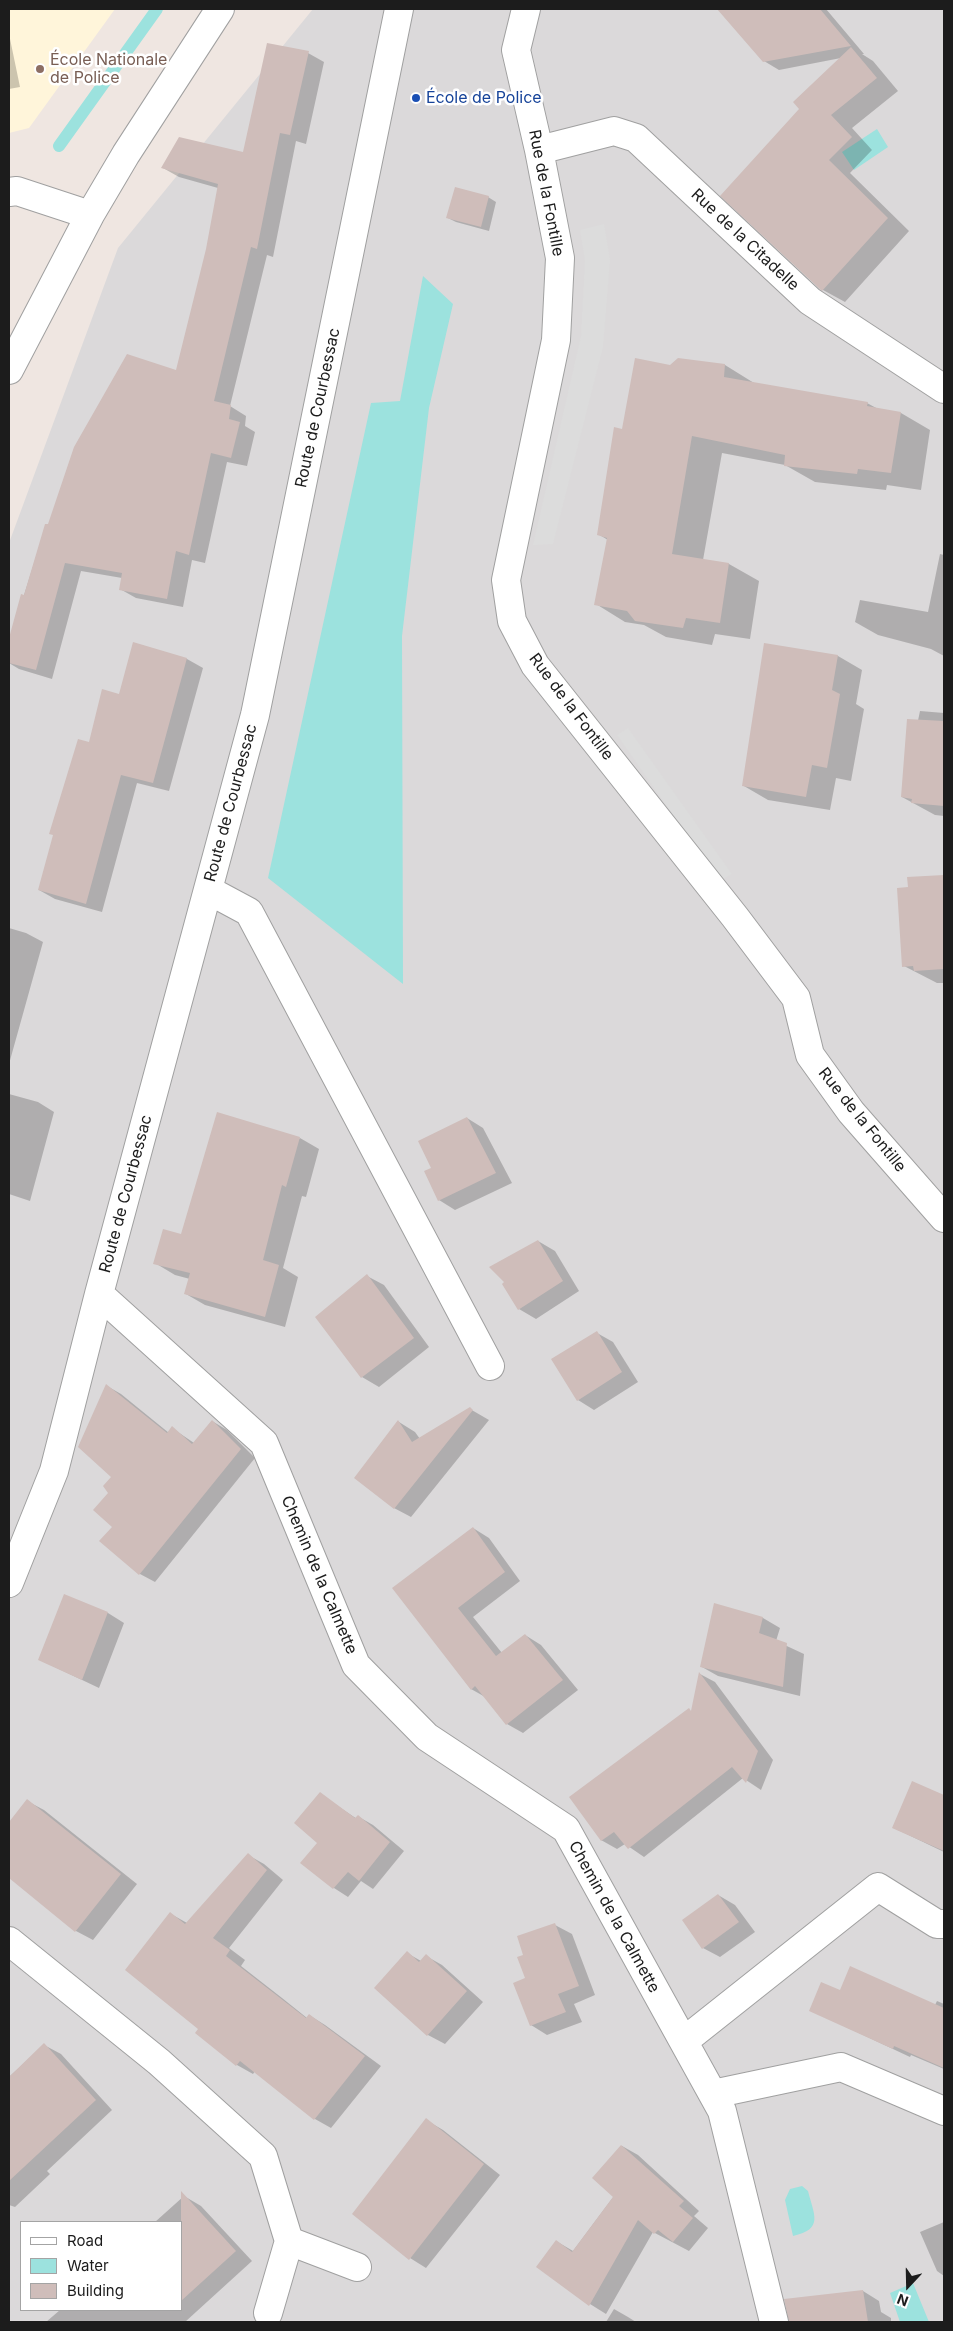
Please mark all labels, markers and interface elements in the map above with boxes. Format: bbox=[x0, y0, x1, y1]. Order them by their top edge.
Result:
place label: École Nationale de Police bbox=[50, 50, 167, 88]
marker: École Nationale de Police bbox=[34, 63, 46, 75]
place label: École de Police bbox=[426, 88, 542, 108]
marker: École de Police bbox=[410, 92, 422, 104]
street label: Rue de la Fontille bbox=[524, 128, 568, 258]
street label: Rue de la Citadelle bbox=[687, 185, 803, 295]
street label: Route de Courbessac bbox=[292, 326, 344, 490]
street label: Rue de la Fontille bbox=[525, 650, 617, 764]
street label: Route de Courbessac bbox=[201, 722, 261, 884]
street label: Rue de la Fontille bbox=[814, 1064, 910, 1176]
street label: Route de Courbessac bbox=[96, 1113, 156, 1275]
street label: Chemin de la Calmette bbox=[277, 1493, 361, 1657]
street label: Chemin de la Calmette bbox=[564, 1838, 664, 1996]
legend bbox=[20, 2221, 182, 2311]
text: Road bbox=[67, 2231, 103, 2250]
text: Water bbox=[67, 2256, 109, 2275]
north arrow bbox=[883, 2261, 933, 2311]
text: Building bbox=[67, 2281, 124, 2300]
text: N bbox=[894, 2291, 910, 2310]

